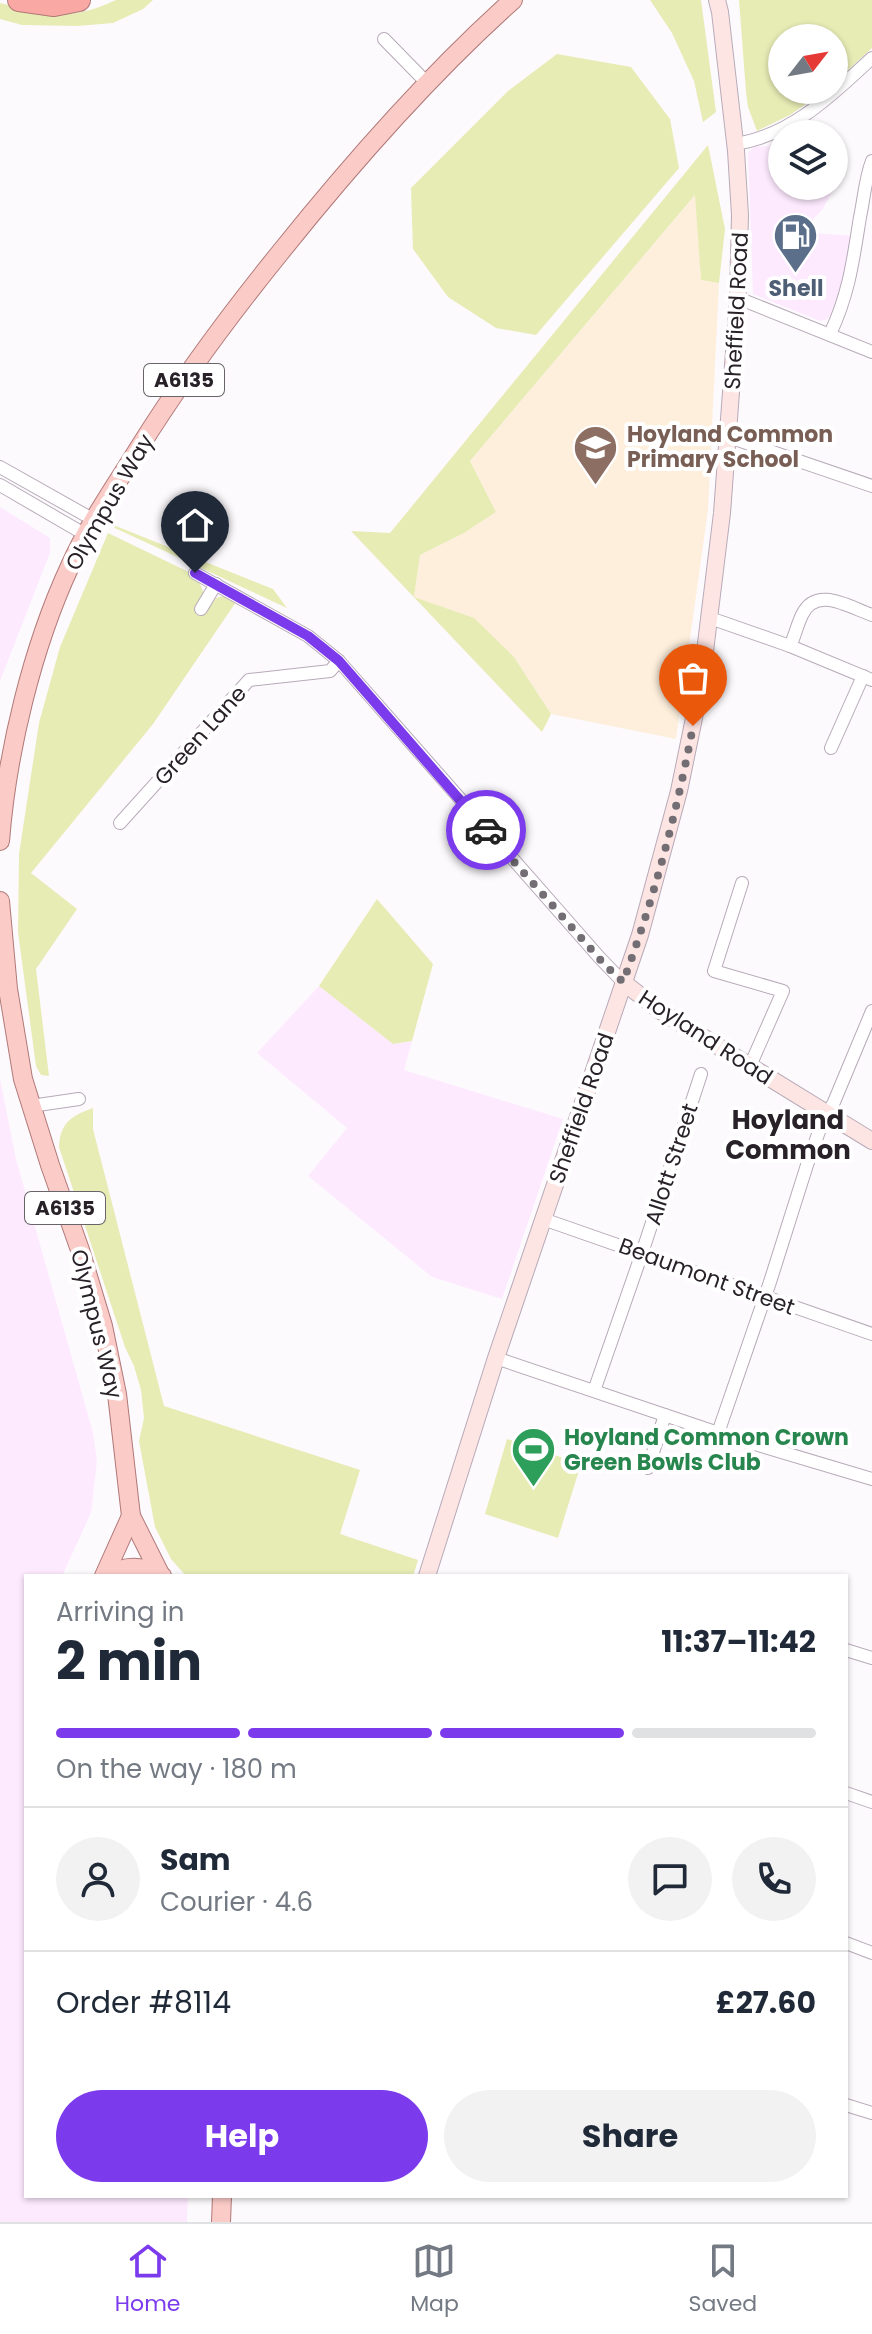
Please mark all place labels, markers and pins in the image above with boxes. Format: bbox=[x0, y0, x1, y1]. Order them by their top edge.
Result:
fuel station icon: Shell bbox=[772, 211, 820, 274]
place label: Shell bbox=[769, 273, 823, 304]
place label: Hoyland Common Primary School bbox=[627, 419, 833, 475]
school or university icon: Hoyland Common Primary School bbox=[572, 423, 620, 486]
pin bbox=[161, 491, 229, 573]
pin bbox=[659, 644, 727, 726]
place label: Hoyland Common Crown Green Bowls Club bbox=[564, 1422, 849, 1478]
sports icon: Hoyland Common Crown Green Bowls Club bbox=[509, 1426, 557, 1489]

